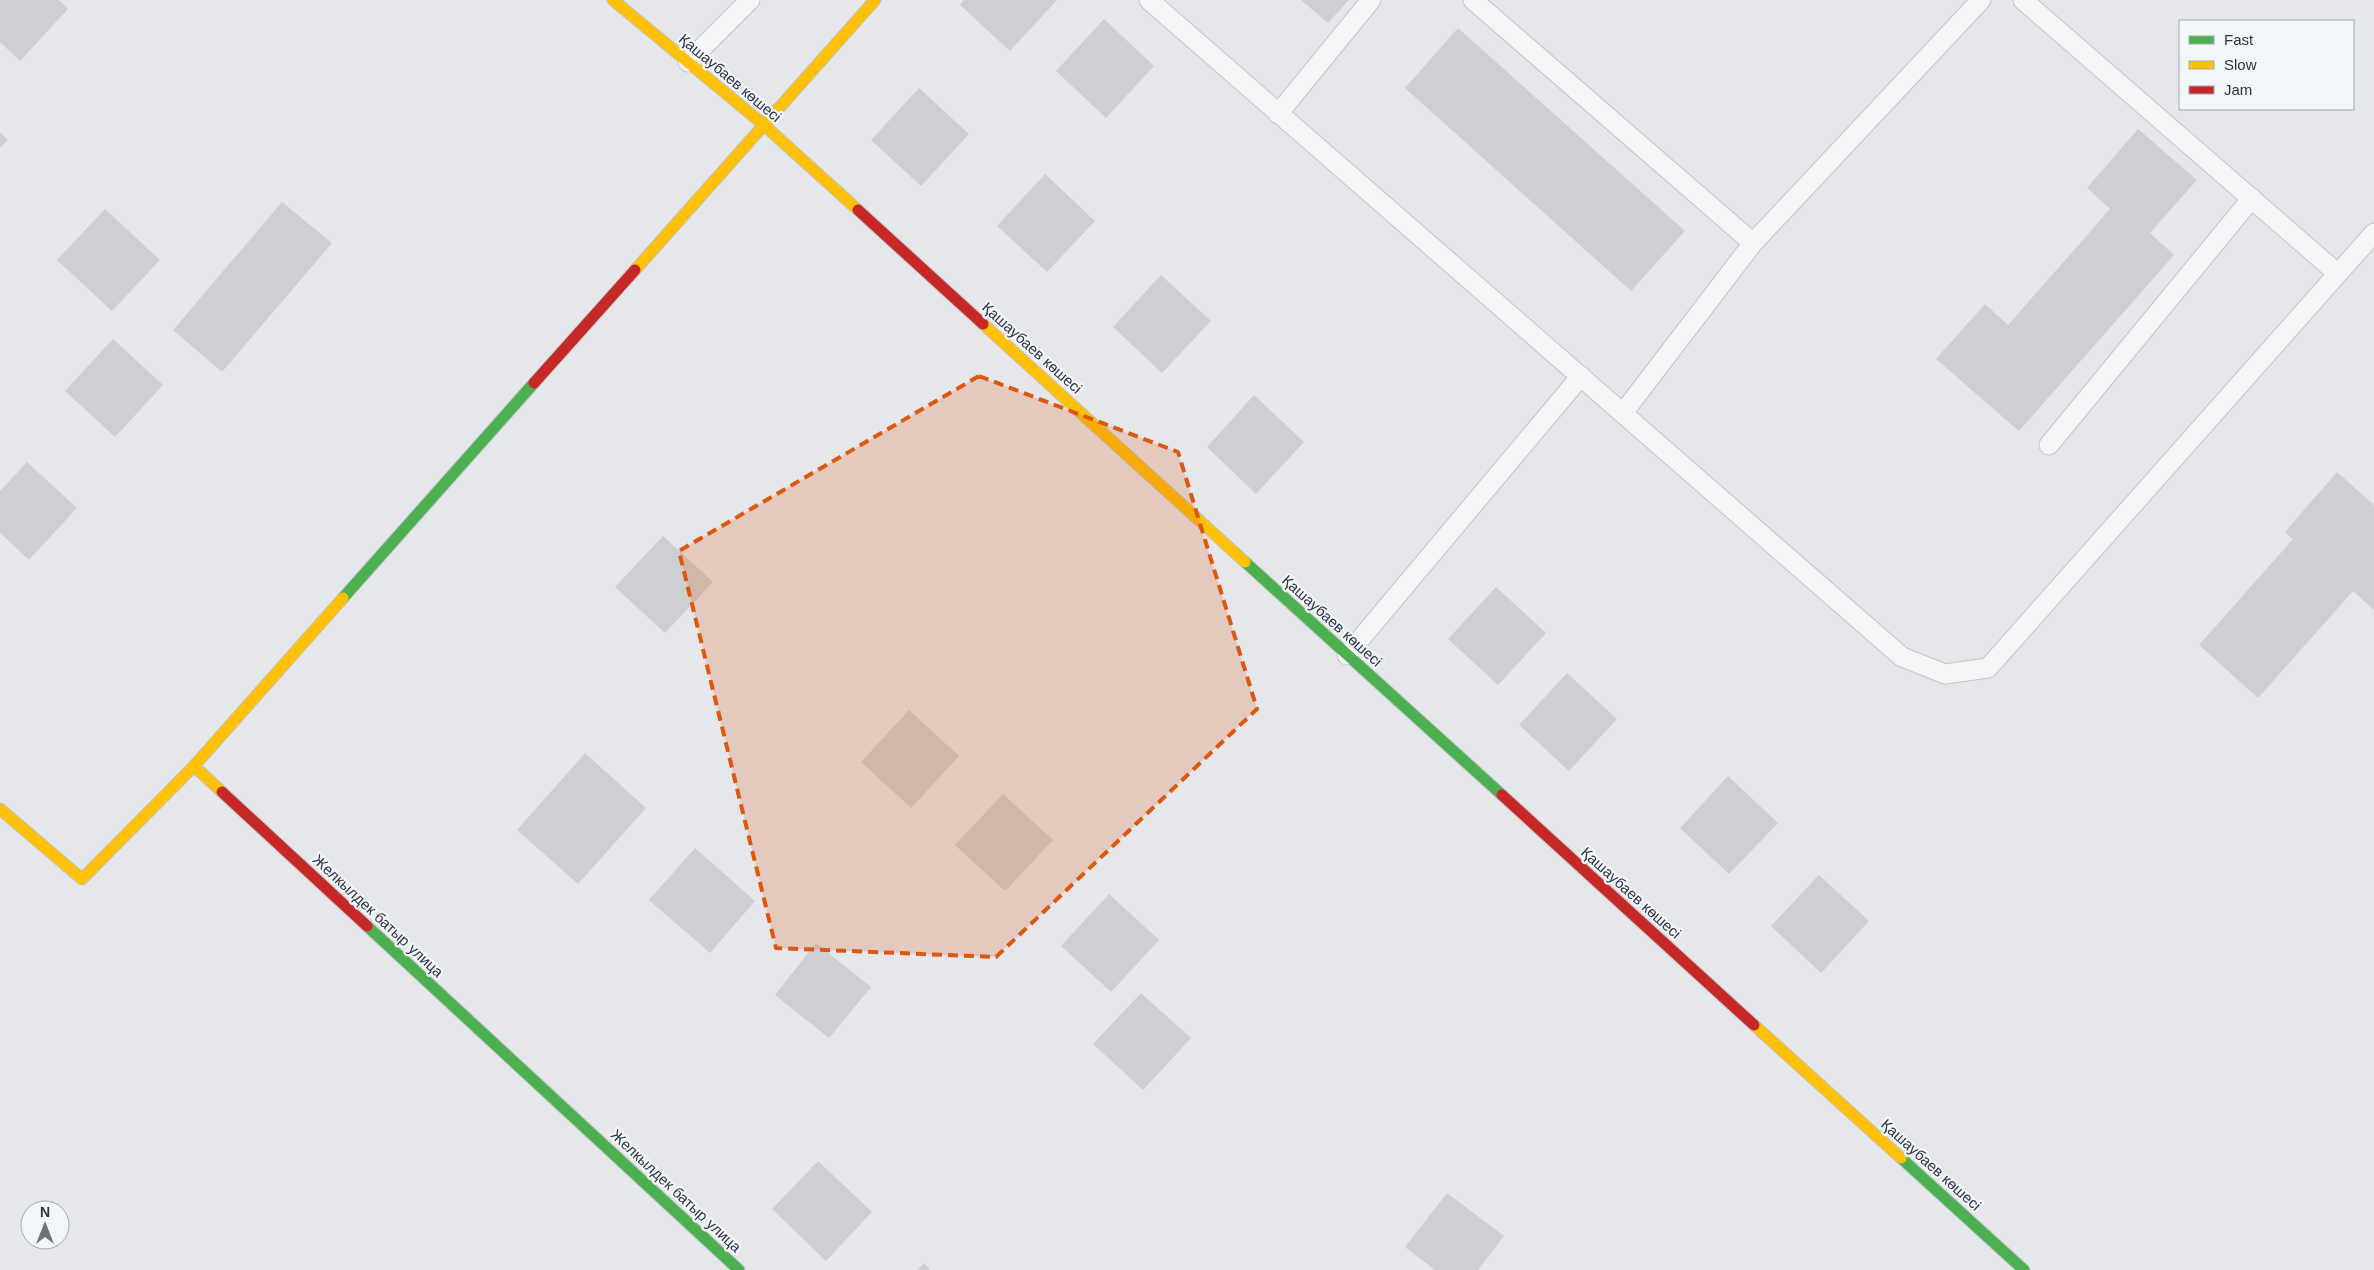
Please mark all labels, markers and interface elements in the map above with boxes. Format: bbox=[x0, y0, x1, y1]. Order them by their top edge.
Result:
legend bbox=[2179, 20, 2354, 110]
street label: Қашаубаев көшесі bbox=[676, 30, 785, 125]
text: Fast bbox=[2224, 31, 2254, 48]
text: Slow bbox=[2224, 56, 2257, 73]
text: Jam bbox=[2224, 81, 2252, 98]
street label: Қашаубаев көшесі bbox=[979, 298, 1086, 397]
street label: Қашаубаев көшесі bbox=[1279, 571, 1386, 670]
street label: Қашаубаев көшесі bbox=[1578, 843, 1685, 942]
street label: Желкылдек батыр улица bbox=[310, 851, 447, 981]
street label: Қашаубаев көшесі bbox=[1878, 1115, 1985, 1214]
street label: Желкылдек батыр улица bbox=[608, 1126, 745, 1256]
north arrow bbox=[20, 1200, 70, 1250]
text: N bbox=[40, 1204, 50, 1220]

